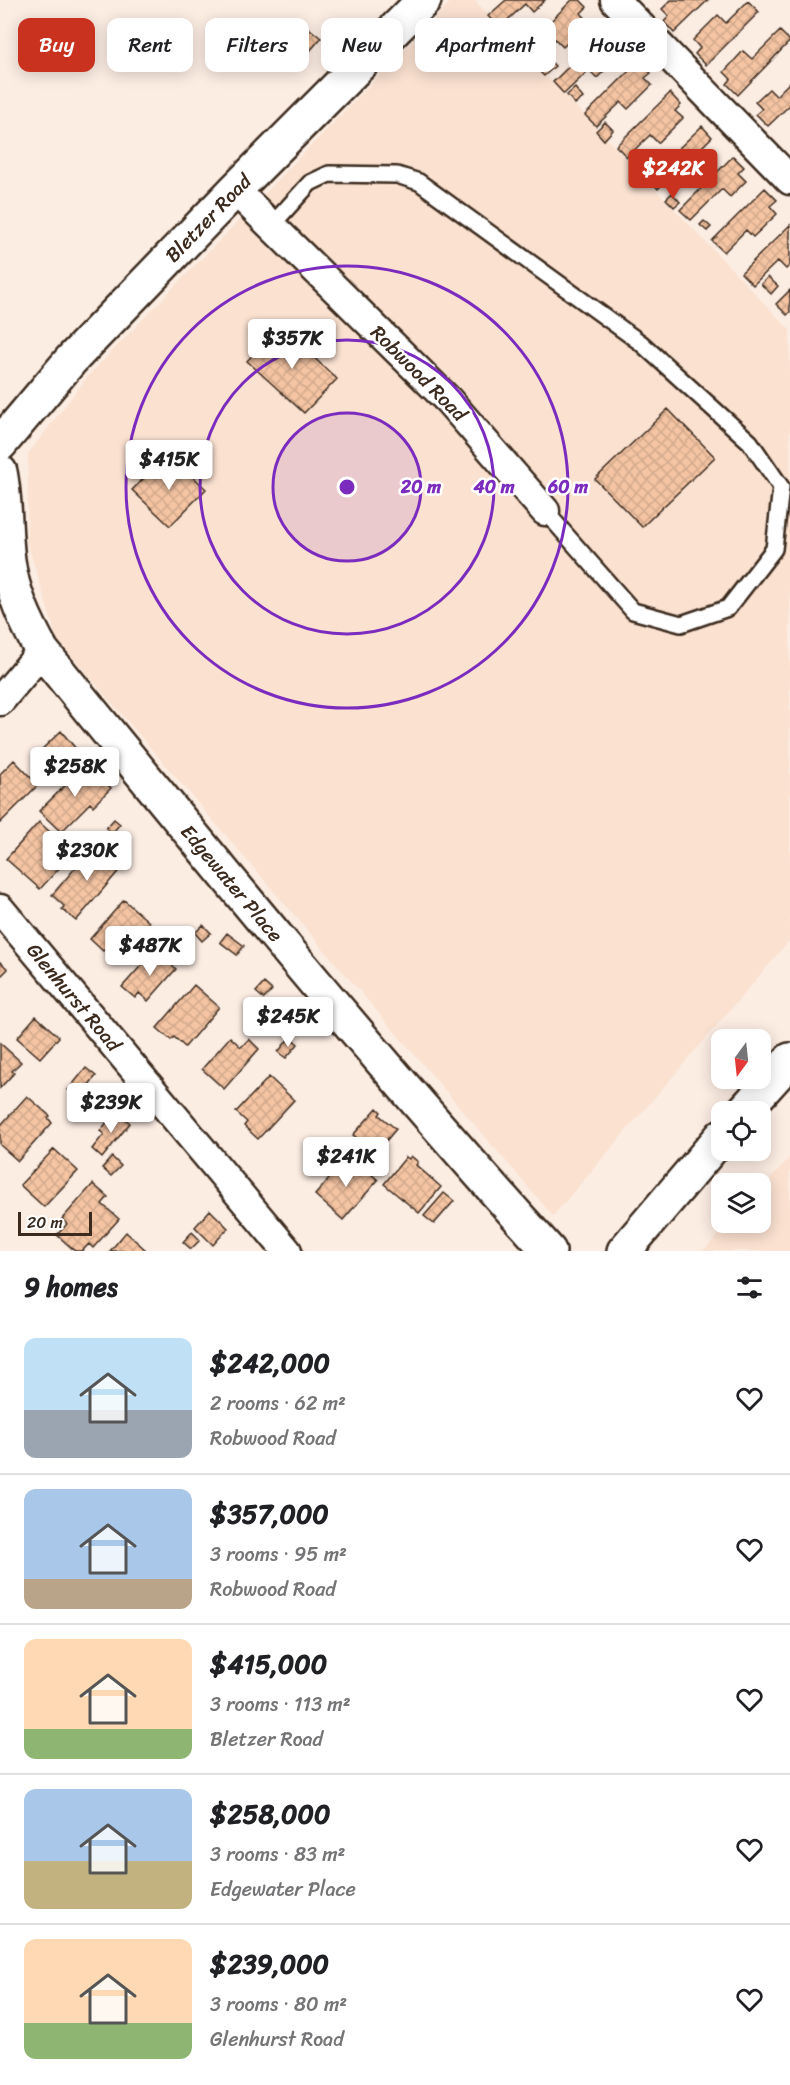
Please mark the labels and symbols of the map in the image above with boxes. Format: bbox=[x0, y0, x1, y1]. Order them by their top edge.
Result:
pin: $242K bbox=[631, 149, 715, 200]
street label: Bletzer Road bbox=[156, 164, 261, 271]
street label: Robwood Road bbox=[362, 317, 477, 431]
pin: $357K bbox=[250, 319, 334, 370]
pin: $415K bbox=[127, 440, 211, 491]
text: 20 m bbox=[400, 471, 441, 503]
text: 40 m bbox=[472, 471, 515, 503]
text: 60 m bbox=[547, 471, 588, 503]
centre of rings bbox=[337, 477, 357, 497]
pin: $258K bbox=[33, 747, 117, 798]
street label: Edgewater Place bbox=[171, 816, 292, 950]
pin: $230K bbox=[45, 831, 129, 882]
pin: $487K bbox=[108, 926, 192, 977]
street label: Glenhurst Road bbox=[17, 935, 131, 1061]
pin: $245K bbox=[246, 997, 330, 1048]
north arrow bbox=[711, 1029, 771, 1089]
pin: $239K bbox=[69, 1083, 153, 1134]
pin: $241K bbox=[304, 1137, 388, 1188]
scale bar bbox=[18, 1209, 92, 1236]

